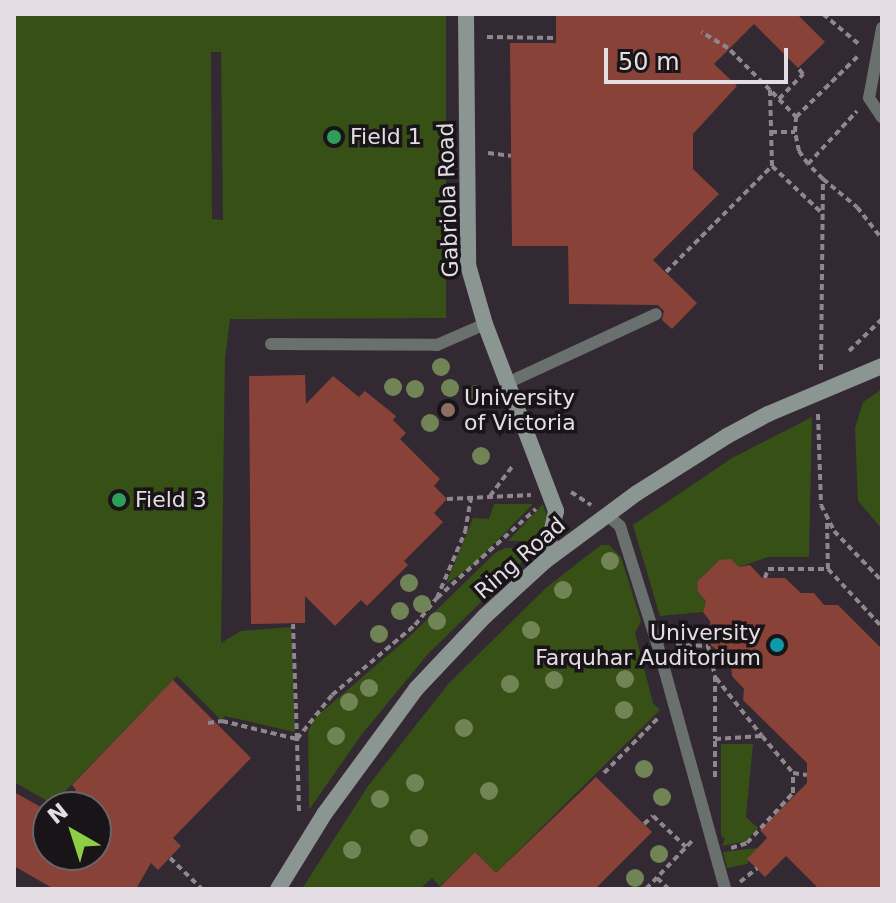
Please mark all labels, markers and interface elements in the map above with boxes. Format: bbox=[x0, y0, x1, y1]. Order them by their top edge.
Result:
scale bar bbox=[608, 32, 792, 82]
text: 50 m bbox=[618, 48, 680, 76]
street label: Gabriola Road bbox=[432, 122, 464, 278]
place label: Field 1 bbox=[350, 124, 422, 150]
marker: Field 1 bbox=[325, 128, 343, 146]
place label: University of Victoria bbox=[464, 384, 576, 436]
marker: University of Victoria bbox=[439, 401, 457, 419]
place label: Field 3 bbox=[135, 487, 207, 513]
marker: Field 3 bbox=[110, 491, 128, 509]
street label: Ring Road bbox=[469, 511, 571, 605]
place label: University Farquhar Auditorium bbox=[535, 619, 761, 670]
marker: University Farquhar Auditorium bbox=[768, 636, 786, 654]
north arrow bbox=[32, 791, 112, 871]
text: N bbox=[43, 798, 73, 829]

